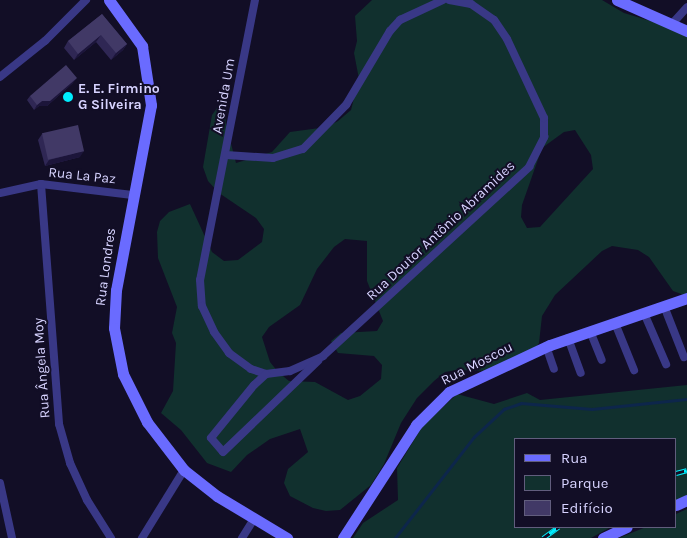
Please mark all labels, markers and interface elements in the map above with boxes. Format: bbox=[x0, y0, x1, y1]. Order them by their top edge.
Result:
street label: Avenida Um bbox=[209, 57, 239, 135]
place label: E. E. Firmino G Silveira bbox=[78, 81, 160, 114]
marker: E. E. Firmino G Silveira bbox=[62, 91, 74, 103]
street label: Rua Doutor Antônio Abramides bbox=[363, 158, 519, 304]
street label: Rua La Paz bbox=[47, 164, 117, 188]
street label: Rua Londres bbox=[92, 227, 120, 307]
street label: Rua Ângela Moy bbox=[30, 317, 54, 419]
street label: Rua Moscou bbox=[438, 339, 516, 389]
legend bbox=[514, 438, 677, 528]
text: Rua bbox=[561, 449, 588, 467]
text: Parque bbox=[561, 474, 609, 492]
text: Edifício bbox=[561, 499, 613, 517]

